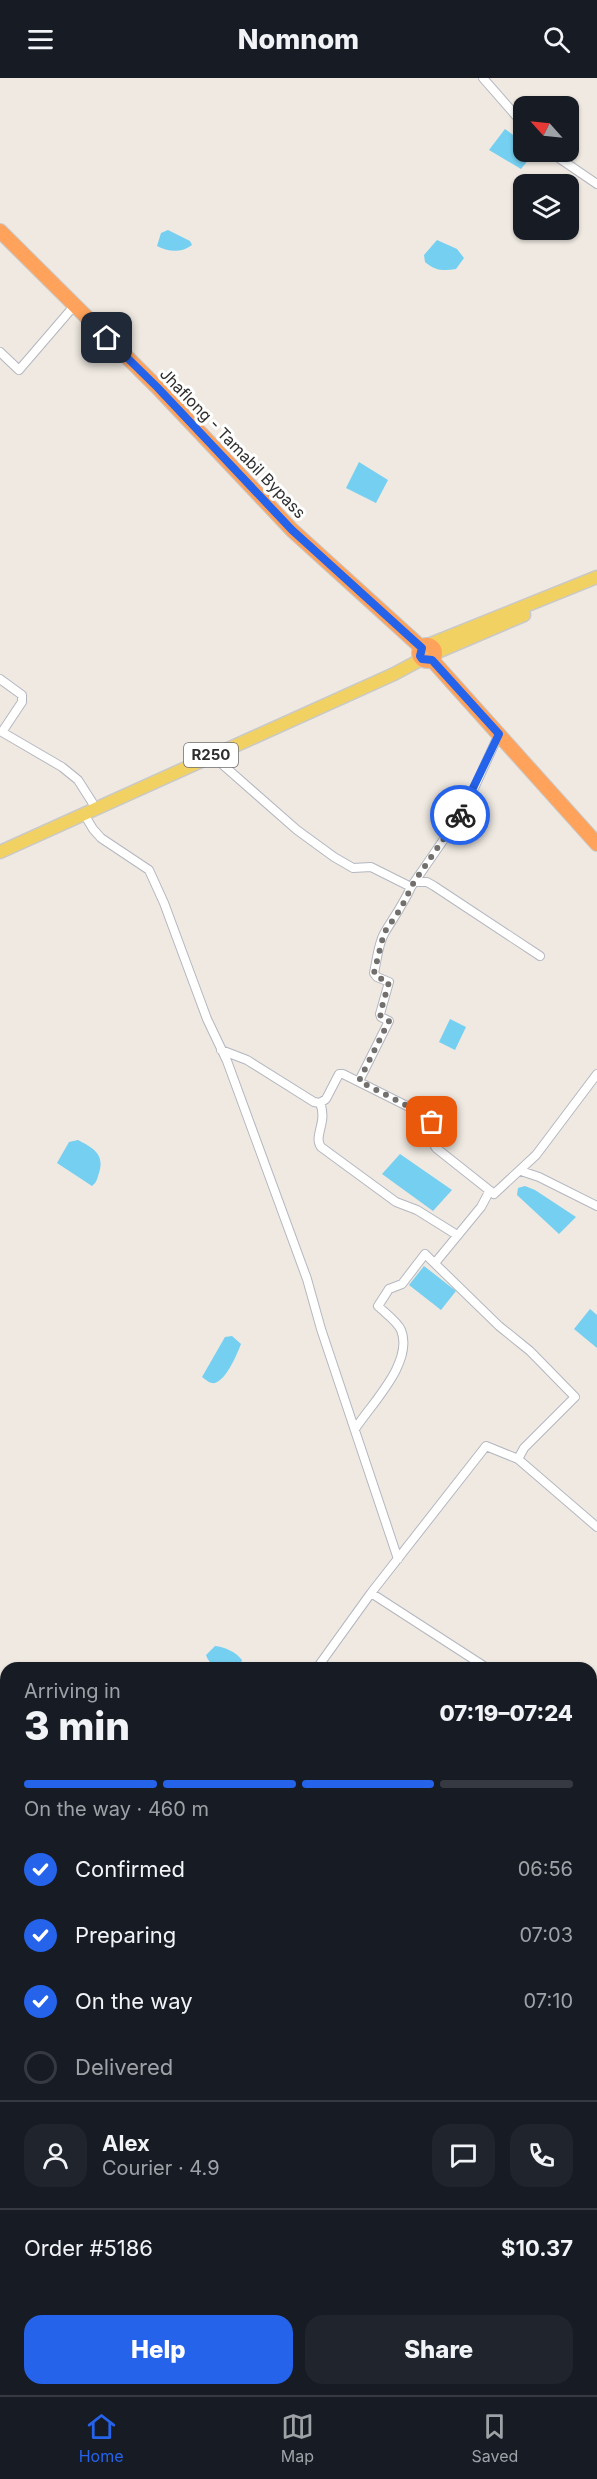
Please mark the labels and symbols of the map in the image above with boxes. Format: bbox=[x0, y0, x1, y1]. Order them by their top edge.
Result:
north arrow bbox=[513, 96, 579, 162]
pin bbox=[81, 312, 132, 363]
street label: Jhaflong - Tamabil Bypass bbox=[156, 364, 310, 522]
road number: R250 bbox=[184, 743, 238, 767]
courier bbox=[430, 785, 490, 845]
pin bbox=[406, 1096, 457, 1147]

